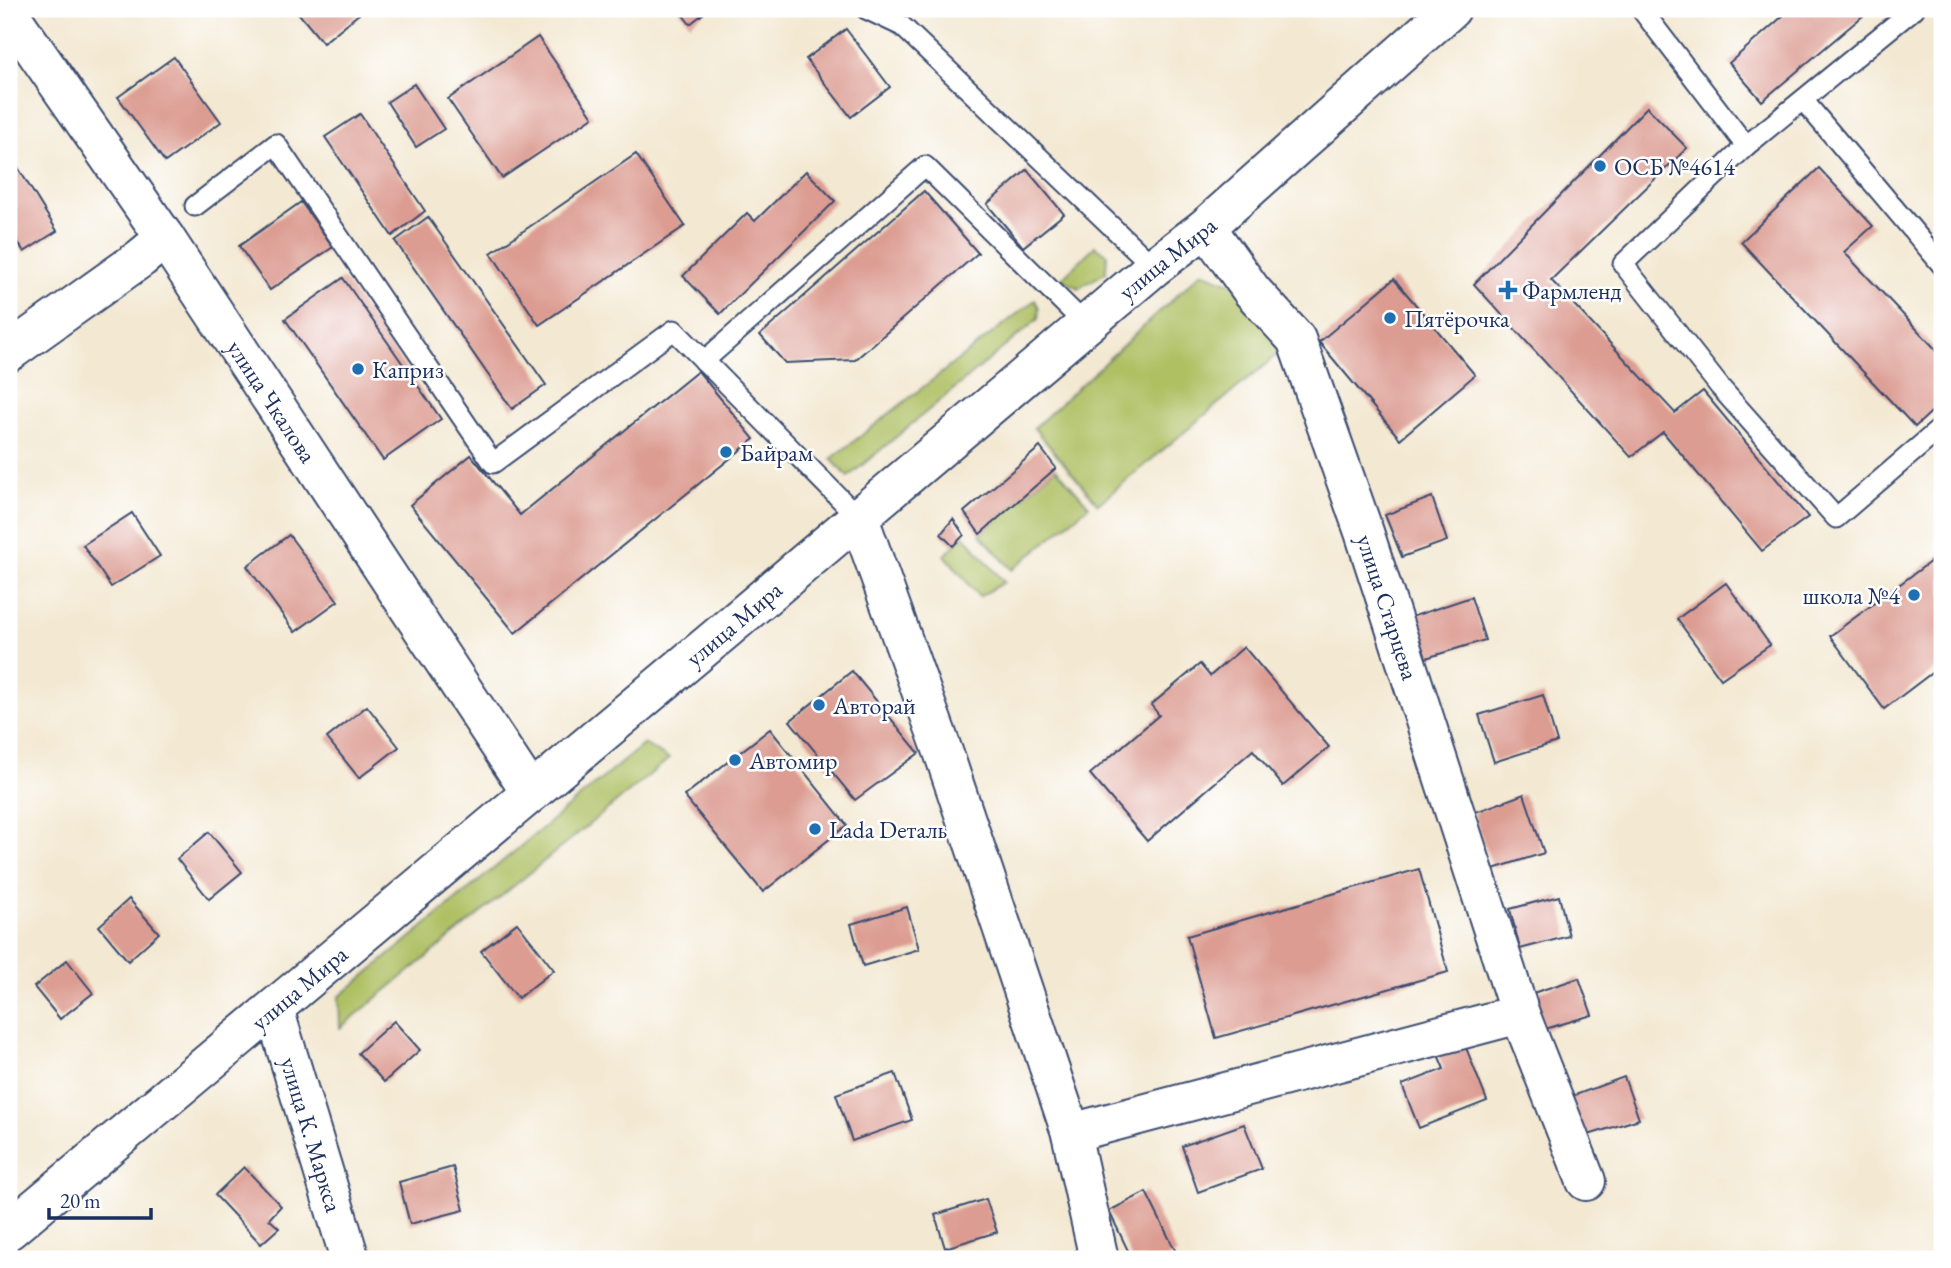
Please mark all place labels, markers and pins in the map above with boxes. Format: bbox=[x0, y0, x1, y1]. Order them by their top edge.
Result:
place label: ОСБ №4614 bbox=[1614, 151, 1736, 182]
marker: ОСБ №4614 bbox=[1592, 158, 1608, 174]
place label: Фармленд bbox=[1522, 275, 1622, 306]
marker: Фармленд bbox=[1500, 282, 1516, 298]
place label: Пятёрочка bbox=[1404, 303, 1510, 334]
marker: Пятёрочка bbox=[1382, 310, 1398, 326]
place label: Каприз bbox=[372, 354, 444, 385]
marker: Каприз bbox=[350, 361, 366, 377]
place label: Байрам bbox=[740, 437, 813, 468]
marker: Байрам bbox=[718, 444, 734, 460]
place label: школа №4 bbox=[1803, 580, 1900, 611]
marker: школа №4 bbox=[1906, 587, 1922, 603]
place label: Авторай bbox=[832, 690, 916, 721]
marker: Авторай bbox=[811, 697, 827, 713]
place label: Автомир bbox=[748, 745, 837, 776]
marker: Автомир bbox=[727, 752, 743, 768]
place label: Lada Dеталь bbox=[829, 814, 947, 845]
marker: Lada Dеталь bbox=[807, 821, 823, 837]

